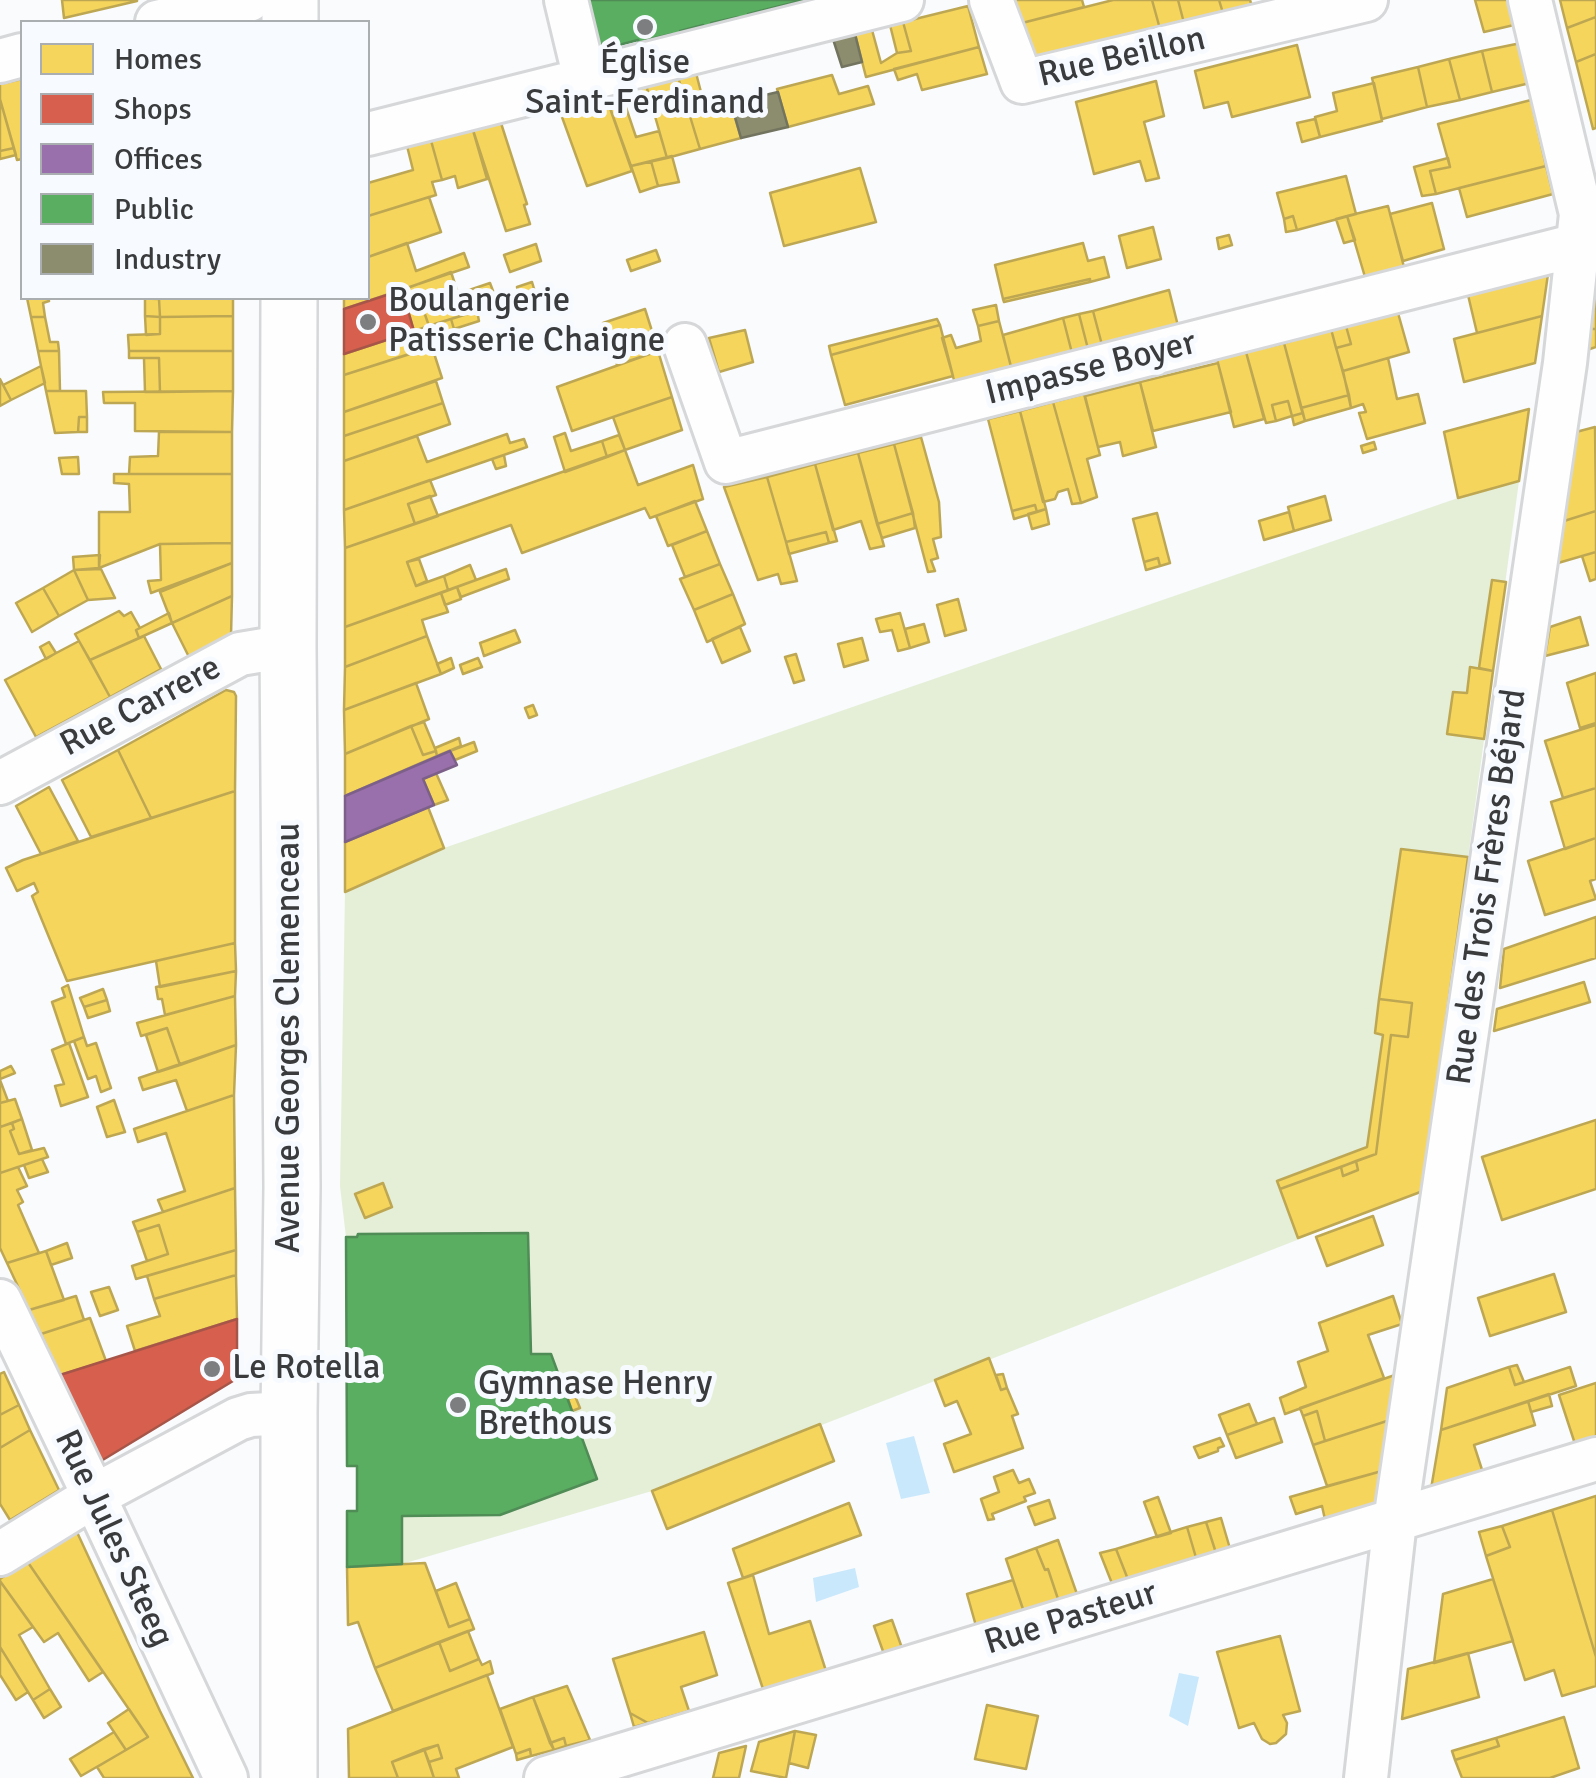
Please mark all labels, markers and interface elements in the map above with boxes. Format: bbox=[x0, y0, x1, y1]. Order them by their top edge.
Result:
marker: Église Saint-Ferdinand bbox=[634, 16, 656, 38]
street label: Rue Beillon bbox=[1035, 18, 1209, 98]
legend bbox=[20, 20, 370, 300]
text: Homes bbox=[114, 41, 202, 78]
place label: Église Saint-Ferdinand bbox=[525, 43, 765, 125]
text: Shops bbox=[114, 91, 192, 128]
text: Offices bbox=[114, 141, 203, 178]
text: Public bbox=[114, 191, 194, 228]
text: Industry bbox=[114, 241, 221, 278]
place label: Boulangerie Patisserie Chaigne bbox=[388, 281, 665, 363]
marker: Boulangerie Patisserie Chaigne bbox=[357, 311, 379, 333]
street label: Impasse Boyer bbox=[981, 323, 1201, 415]
street label: Rue Carrere bbox=[54, 647, 228, 767]
street label: Rue des Trois Frères Béjard bbox=[1439, 686, 1537, 1088]
street label: Avenue Georges Clemenceau bbox=[269, 823, 311, 1253]
place label: Le Rotella bbox=[232, 1348, 380, 1390]
marker: Le Rotella bbox=[201, 1358, 223, 1380]
place label: Gymnase Henry Brethous bbox=[478, 1364, 712, 1446]
marker: Gymnase Henry Brethous bbox=[447, 1394, 469, 1416]
street label: Rue Jules Steeg bbox=[44, 1424, 182, 1654]
street label: Rue Pasteur bbox=[980, 1573, 1162, 1665]

